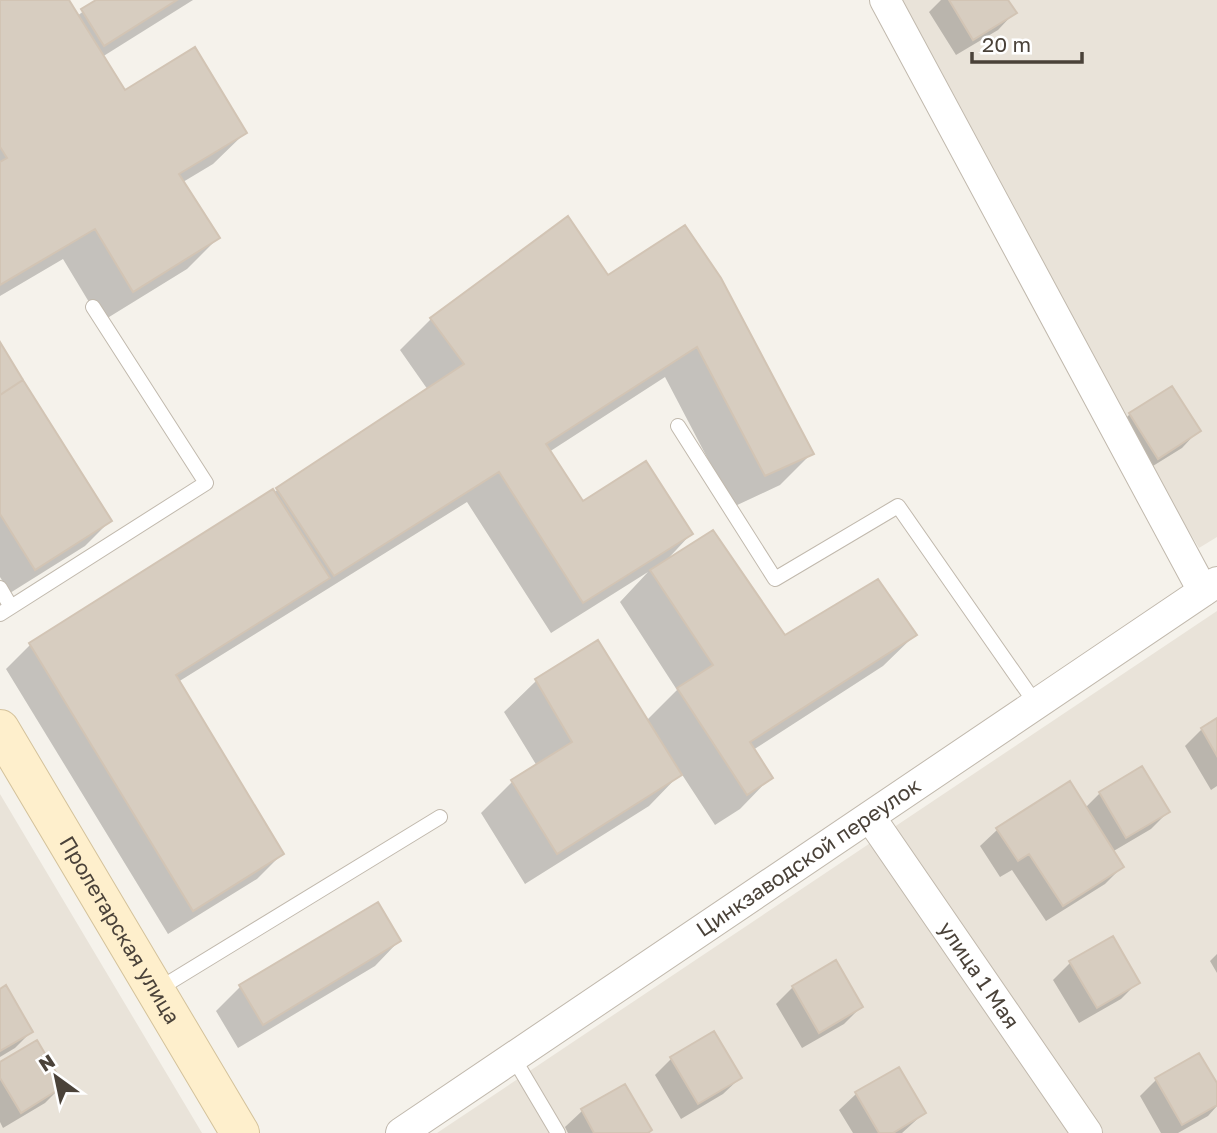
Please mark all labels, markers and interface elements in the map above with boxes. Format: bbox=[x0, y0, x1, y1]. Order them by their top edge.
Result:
scale bar bbox=[972, 21, 1082, 65]
text: 20 m bbox=[982, 31, 1031, 57]
street label: Цинкзаводской переулок bbox=[691, 772, 925, 942]
street label: Пролетарская улица bbox=[55, 831, 186, 1028]
street label: улица 1 Мая bbox=[934, 916, 1025, 1033]
north arrow bbox=[21, 1042, 91, 1112]
text: N bbox=[34, 1049, 59, 1076]

